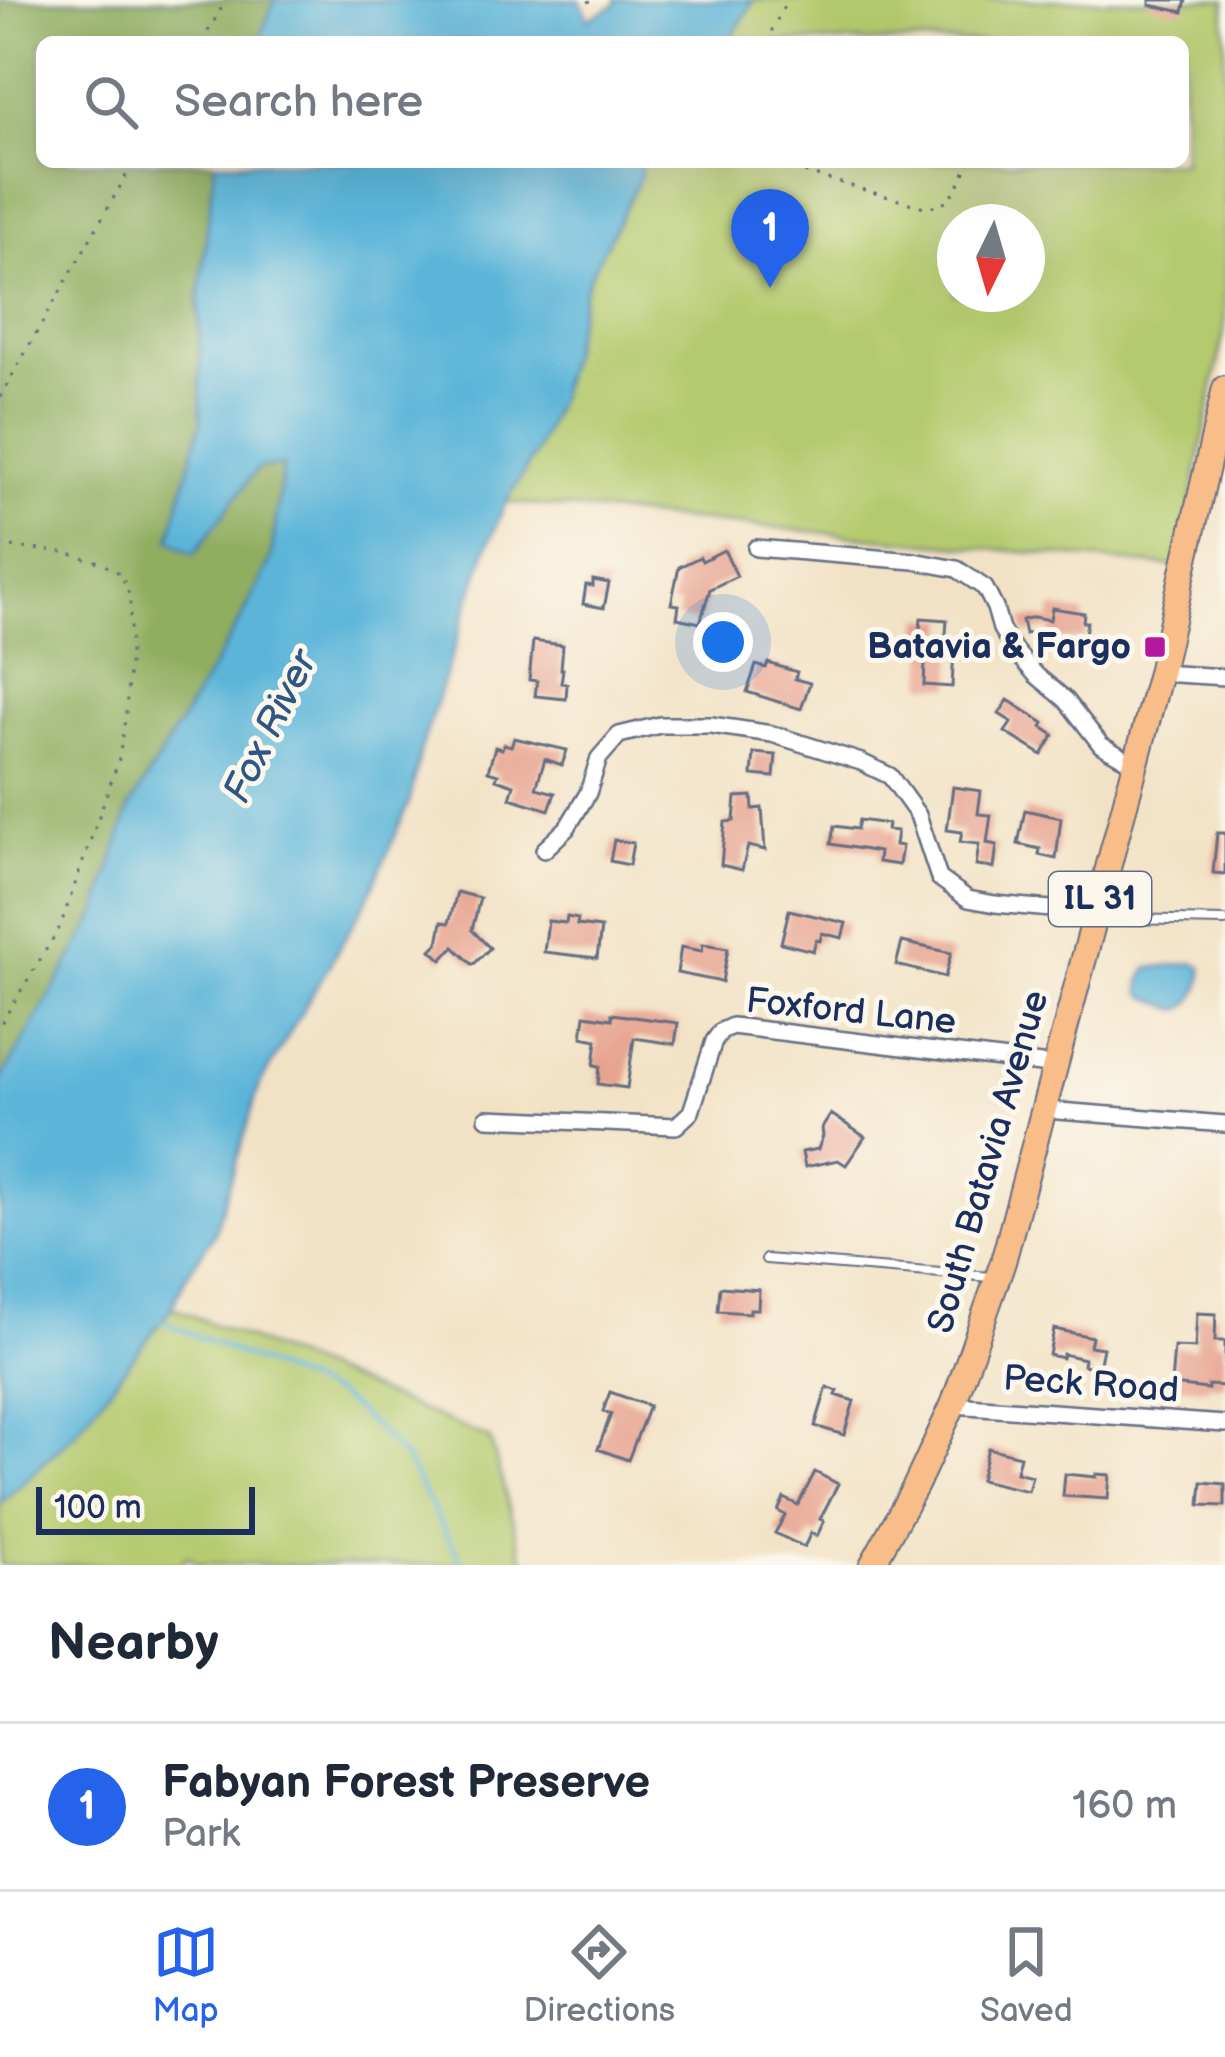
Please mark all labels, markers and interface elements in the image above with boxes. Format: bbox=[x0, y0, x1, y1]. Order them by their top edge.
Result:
search box bbox=[36, 36, 1189, 168]
icon: search bbox=[78, 69, 144, 135]
text: Search here bbox=[174, 75, 423, 130]
pin: 1 bbox=[731, 189, 809, 288]
north arrow bbox=[937, 204, 1045, 312]
your location bbox=[693, 612, 753, 672]
place label: Batavia & Fargo bbox=[867, 626, 1131, 669]
marker: Batavia & Fargo bbox=[1142, 634, 1168, 660]
water label: Fox River bbox=[214, 641, 329, 811]
road number: IL 31 bbox=[1049, 872, 1151, 926]
street label: Foxford Lane bbox=[744, 980, 958, 1044]
street label: South Batavia Avenue bbox=[919, 986, 1059, 1338]
street label: Peck Road bbox=[1002, 1357, 1180, 1413]
scale bar bbox=[36, 1481, 255, 1534]
text: 100 m bbox=[54, 1488, 142, 1528]
text: Nearby bbox=[48, 1613, 219, 1674]
text: Fabyan Forest Preserve bbox=[162, 1756, 650, 1811]
text: 1 bbox=[79, 1783, 95, 1830]
text: 160 m bbox=[1072, 1783, 1177, 1830]
text: Park bbox=[162, 1811, 240, 1858]
tab: Map bbox=[152, 1919, 219, 2031]
tab: Directions bbox=[523, 1919, 675, 2031]
tab: Saved bbox=[980, 1919, 1073, 2031]

